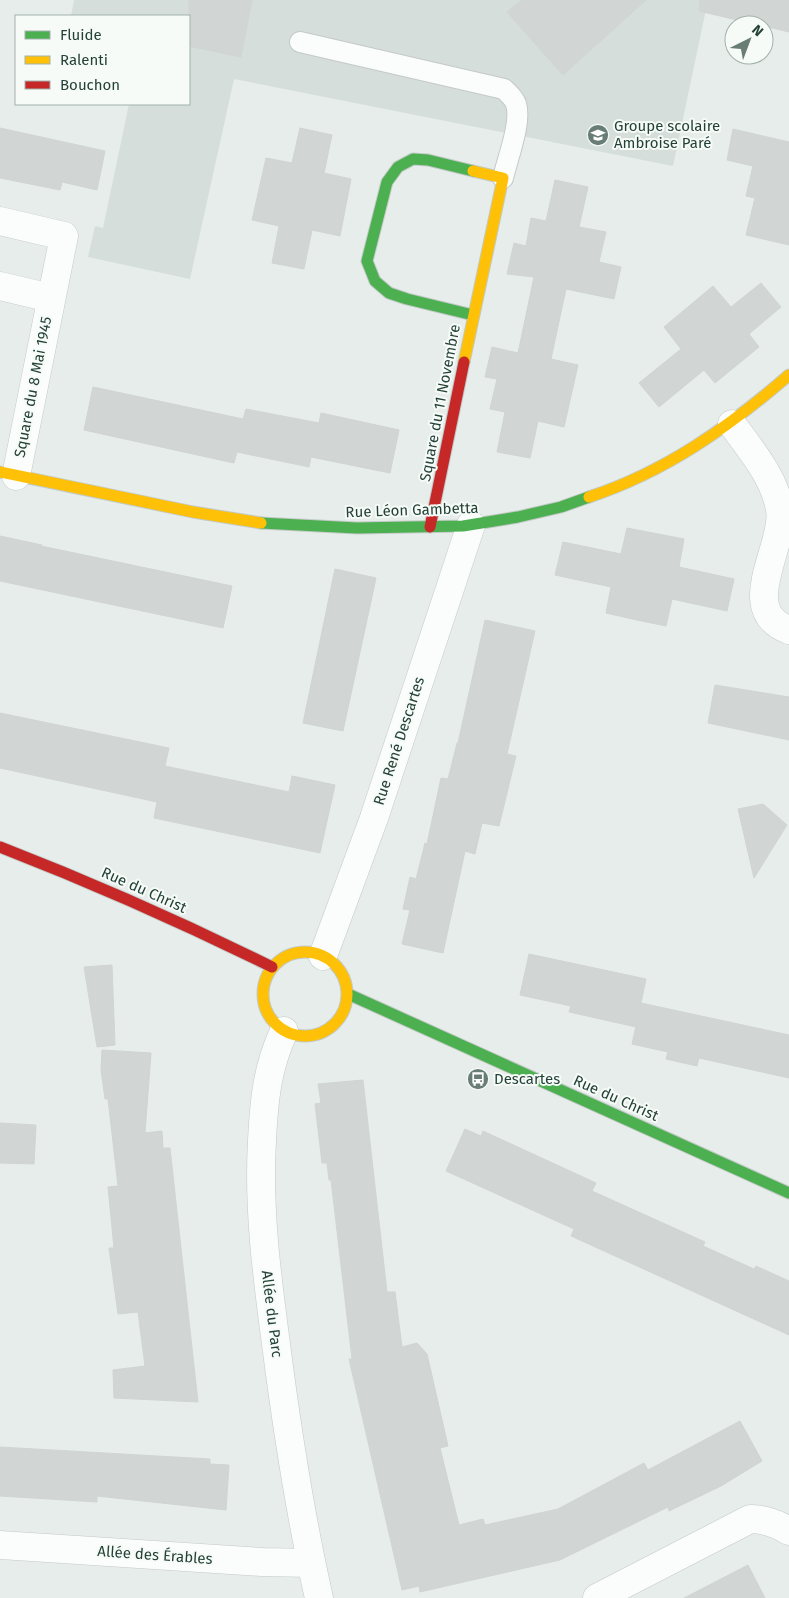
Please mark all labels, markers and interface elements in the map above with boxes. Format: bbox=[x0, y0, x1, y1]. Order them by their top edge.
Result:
legend bbox=[15, 15, 190, 105]
north arrow bbox=[724, 15, 774, 65]
text: N bbox=[748, 21, 767, 40]
text: Fluide bbox=[60, 26, 102, 44]
text: Ralenti bbox=[60, 51, 108, 69]
text: Bouchon bbox=[60, 76, 120, 94]
place label: Groupe scolaire Ambroise Paré bbox=[614, 117, 720, 152]
school or university icon: Groupe scolaire Ambroise Paré bbox=[586, 123, 610, 147]
street label: Square du 8 Mai 1945 bbox=[11, 315, 55, 459]
street label: Square du 11 Novembre bbox=[416, 323, 464, 483]
street label: Rue Léon Gambetta bbox=[345, 499, 479, 521]
street label: Rue René Descartes bbox=[370, 674, 428, 808]
street label: Rue du Christ bbox=[99, 863, 190, 917]
bus stop icon: Descartes bbox=[466, 1067, 490, 1091]
place label: Descartes bbox=[494, 1070, 560, 1088]
street label: Rue du Christ bbox=[571, 1071, 662, 1125]
street label: Allée du Parc bbox=[258, 1269, 286, 1359]
street label: Allée des Érables bbox=[97, 1542, 213, 1568]

